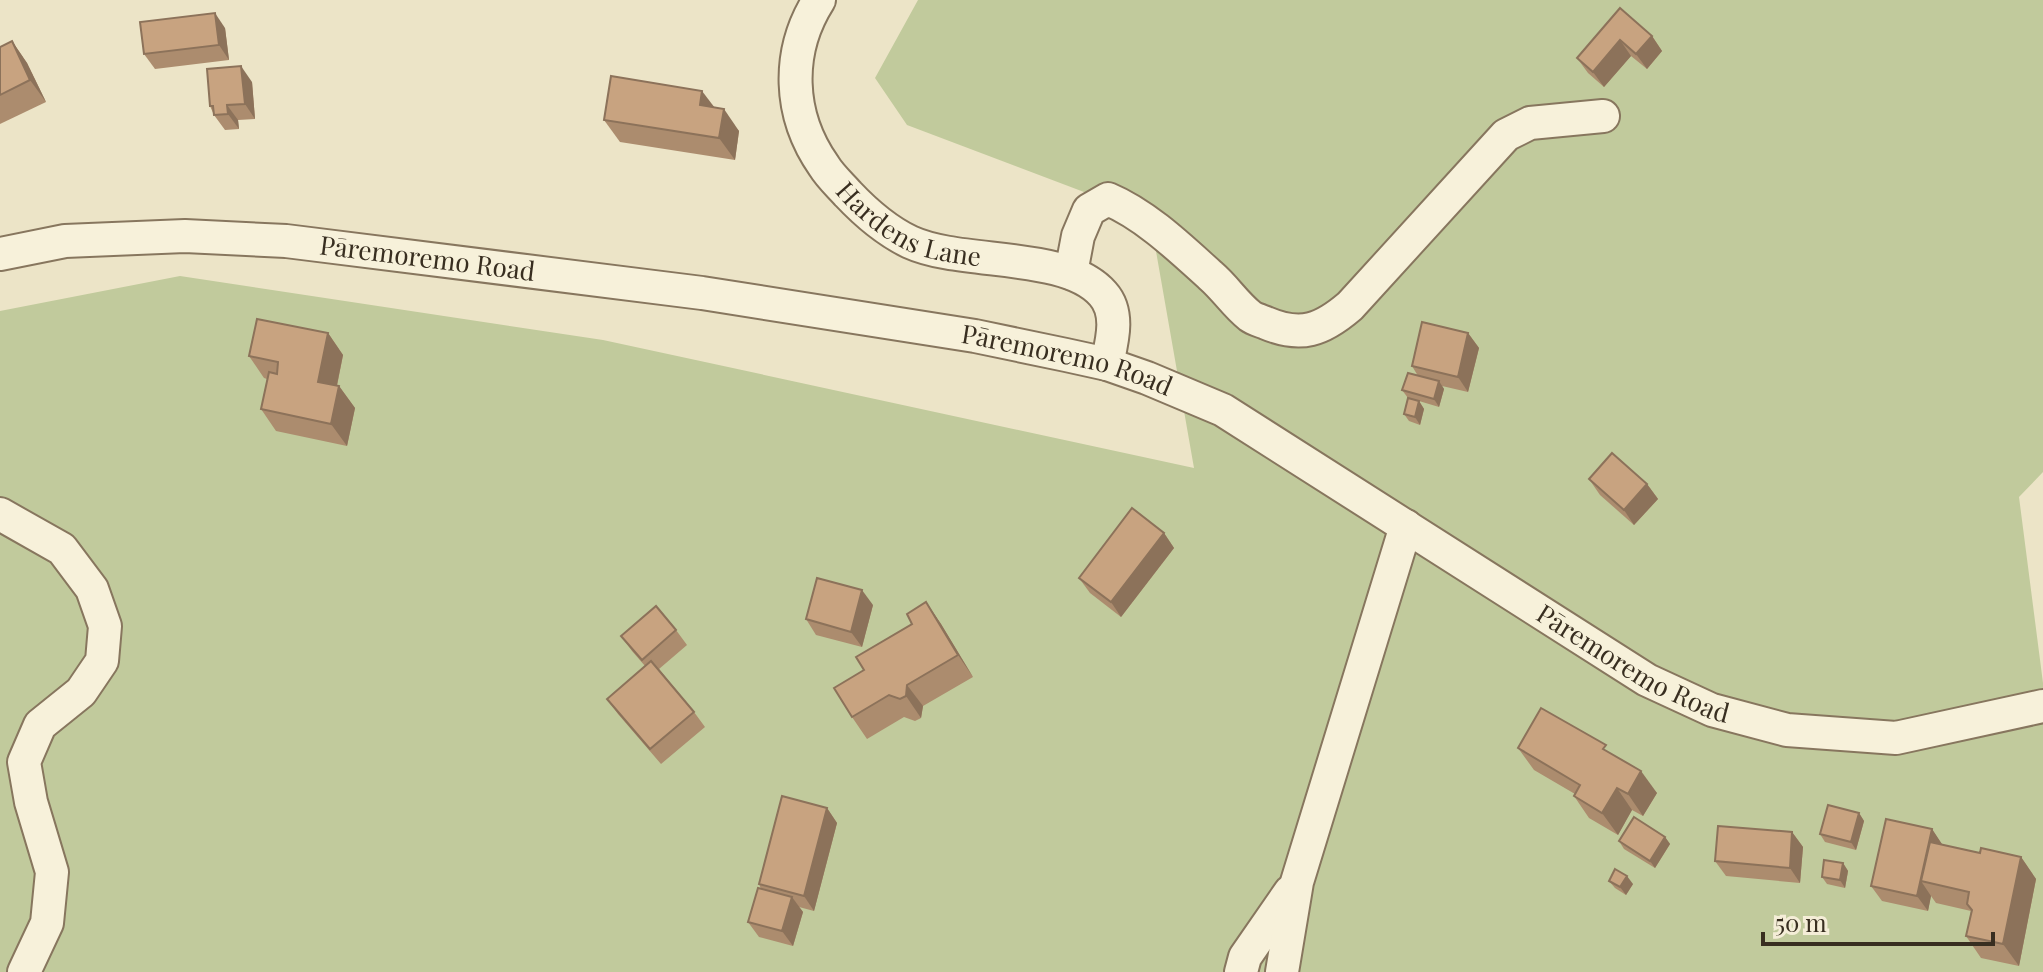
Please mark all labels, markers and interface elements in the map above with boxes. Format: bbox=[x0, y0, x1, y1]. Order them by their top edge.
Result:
street label: Hardens Lane bbox=[829, 173, 983, 273]
street label: Pāremoremo Road bbox=[318, 226, 537, 288]
street label: Pāremoremo Road bbox=[959, 315, 1178, 403]
street label: Pāremoremo Road bbox=[1530, 595, 1734, 730]
scale bar bbox=[1763, 896, 1993, 946]
text: 50 m bbox=[1775, 906, 1827, 938]

